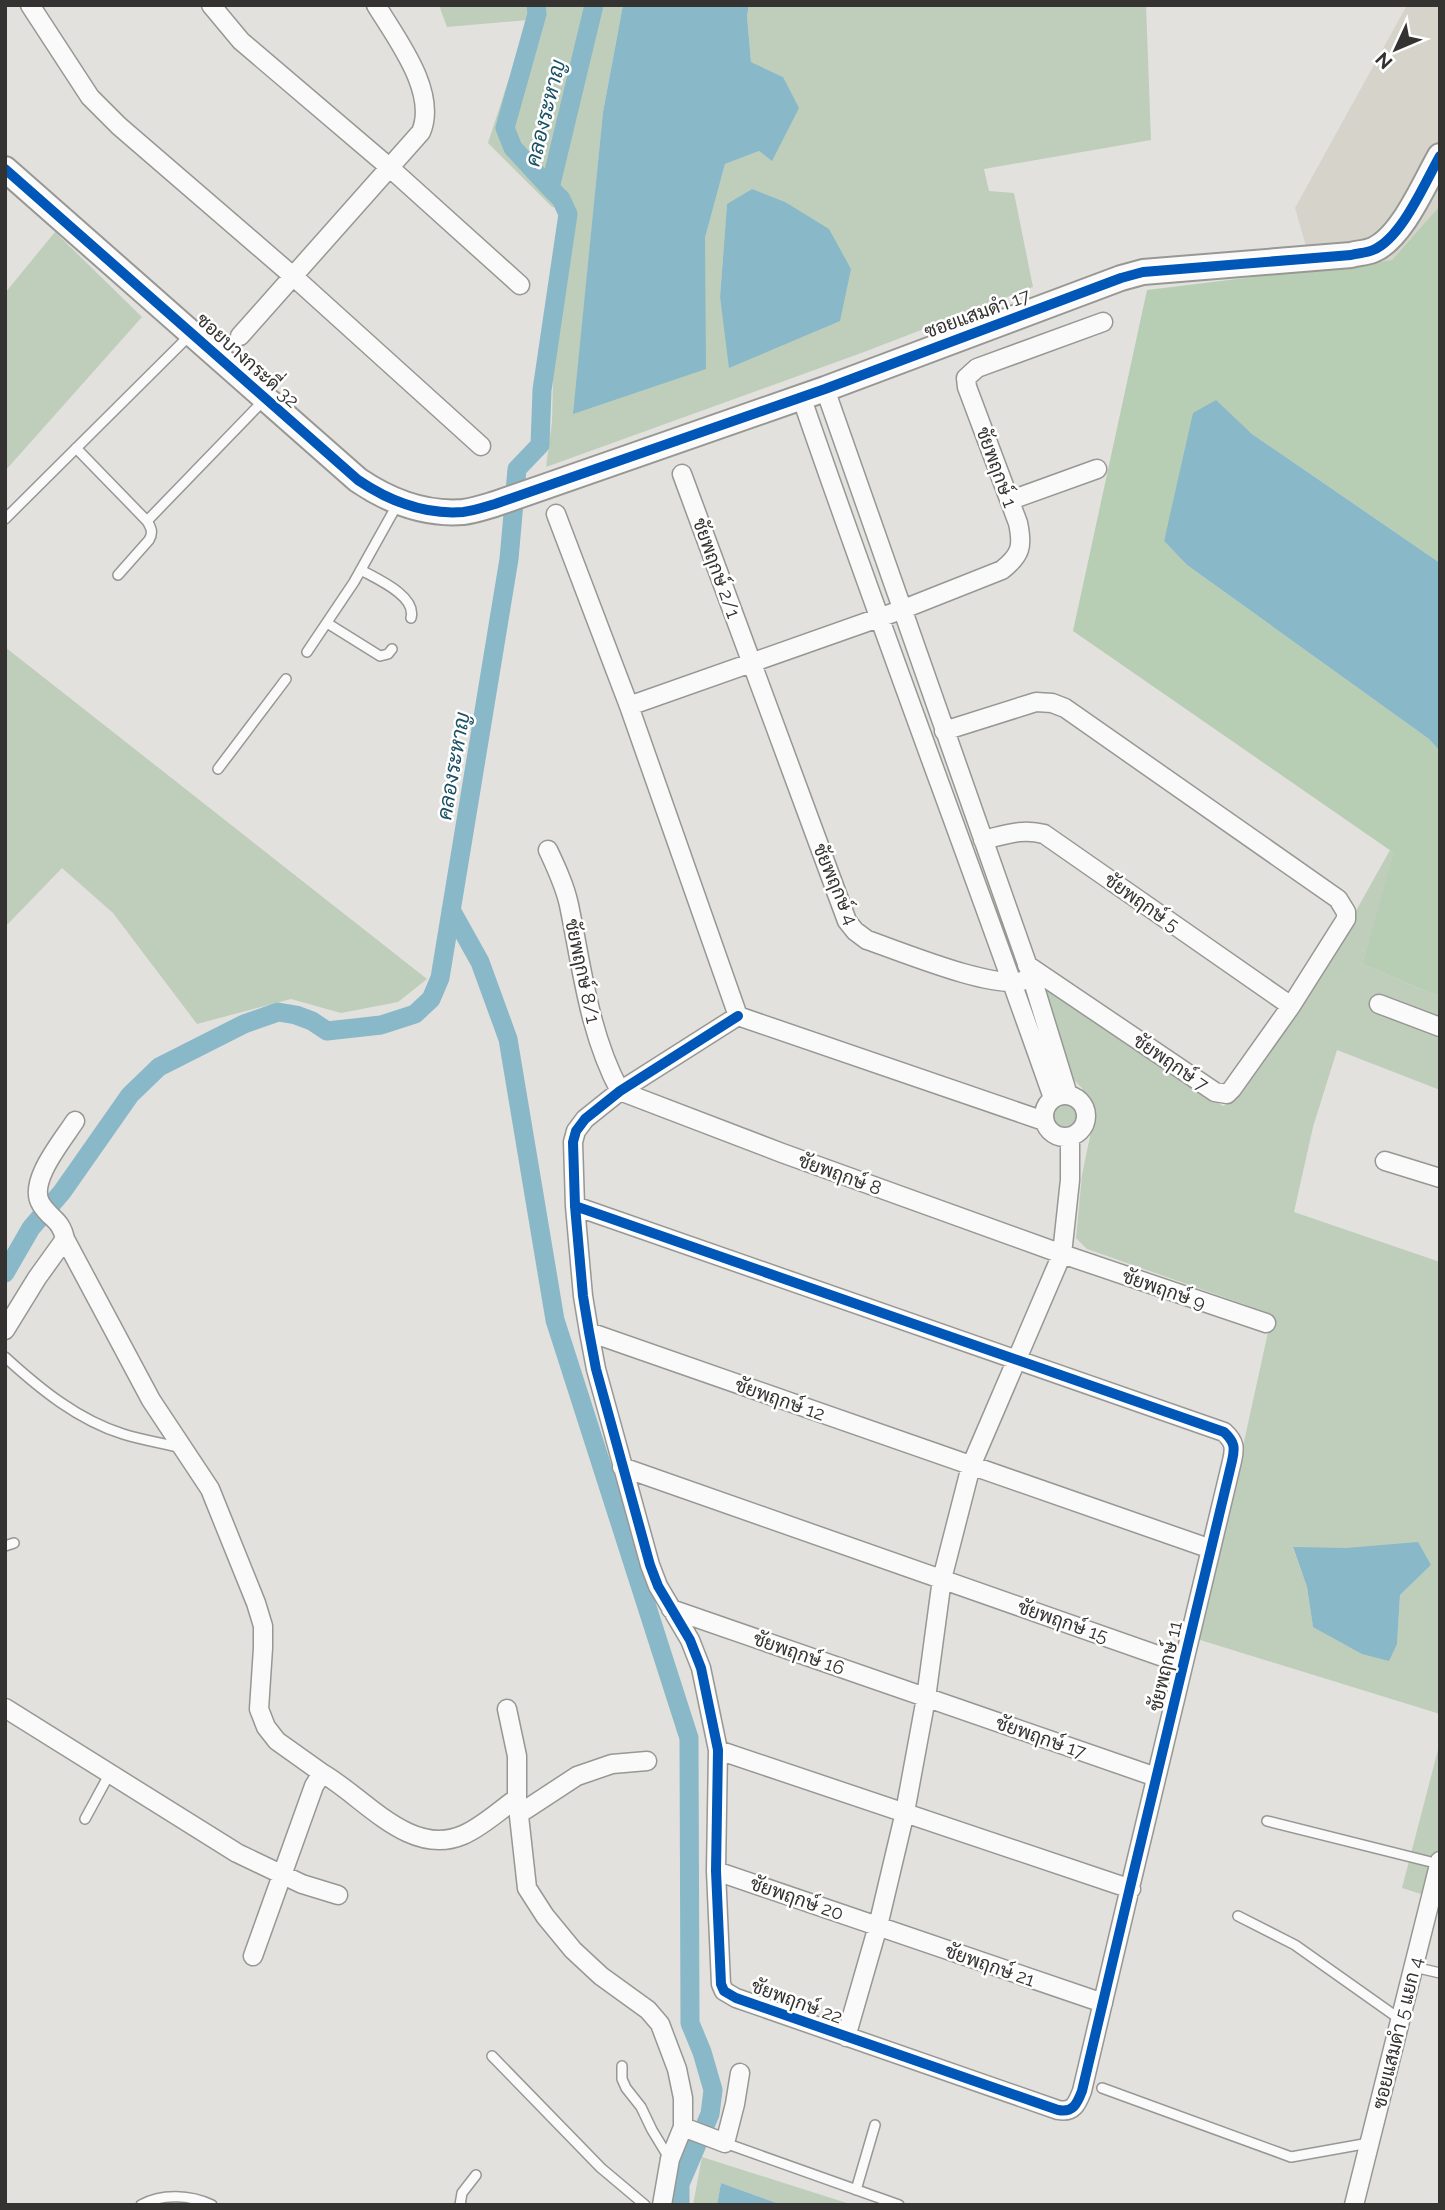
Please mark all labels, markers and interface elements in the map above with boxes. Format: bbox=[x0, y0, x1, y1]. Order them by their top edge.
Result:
north arrow bbox=[1361, 14, 1431, 84]
text: N bbox=[1371, 48, 1397, 74]
water label: คลองระหาญ bbox=[520, 57, 570, 169]
street label: ซอยแสมดำ 17 bbox=[921, 284, 1033, 342]
street label: ซอยบางกระดี่ 32 bbox=[192, 304, 308, 412]
street label: ชัยพฤกษ์ 1 bbox=[971, 423, 1023, 511]
street label: ชัยพฤกษ์ 2/1 bbox=[688, 515, 746, 621]
water label: คลองระหาญ bbox=[431, 710, 475, 822]
street label: ชัยพฤกษ์ 4 bbox=[808, 840, 864, 928]
street label: ชัยพฤกษ์ 5 bbox=[1100, 867, 1184, 937]
street label: ชัยพฤกษ์ 8/1 bbox=[560, 917, 606, 1025]
street label: ชัยพฤกษ์ 7 bbox=[1129, 1028, 1213, 1096]
street label: ชัยพฤกษ์ 8 bbox=[795, 1148, 885, 1200]
street label: ชัยพฤกษ์ 9 bbox=[1119, 1264, 1209, 1314]
street label: ชัยพฤกษ์ 12 bbox=[732, 1372, 828, 1426]
street label: ชัยพฤกษ์ 15 bbox=[1015, 1594, 1111, 1648]
street label: ชัยพฤกษ์ 11 bbox=[1143, 1618, 1187, 1714]
street label: ชัยพฤกษ์ 16 bbox=[750, 1626, 848, 1680]
street label: ชัยพฤกษ์ 17 bbox=[993, 1710, 1089, 1764]
street label: ชัยพฤกษ์ 20 bbox=[747, 1871, 847, 1925]
street label: ชัยพฤกษ์ 21 bbox=[942, 1938, 1038, 1992]
street label: ซอยแสมดำ 5 แยก 4 bbox=[1367, 1955, 1427, 2111]
street label: ชัยพฤกษ์ 22 bbox=[748, 1973, 846, 2029]

